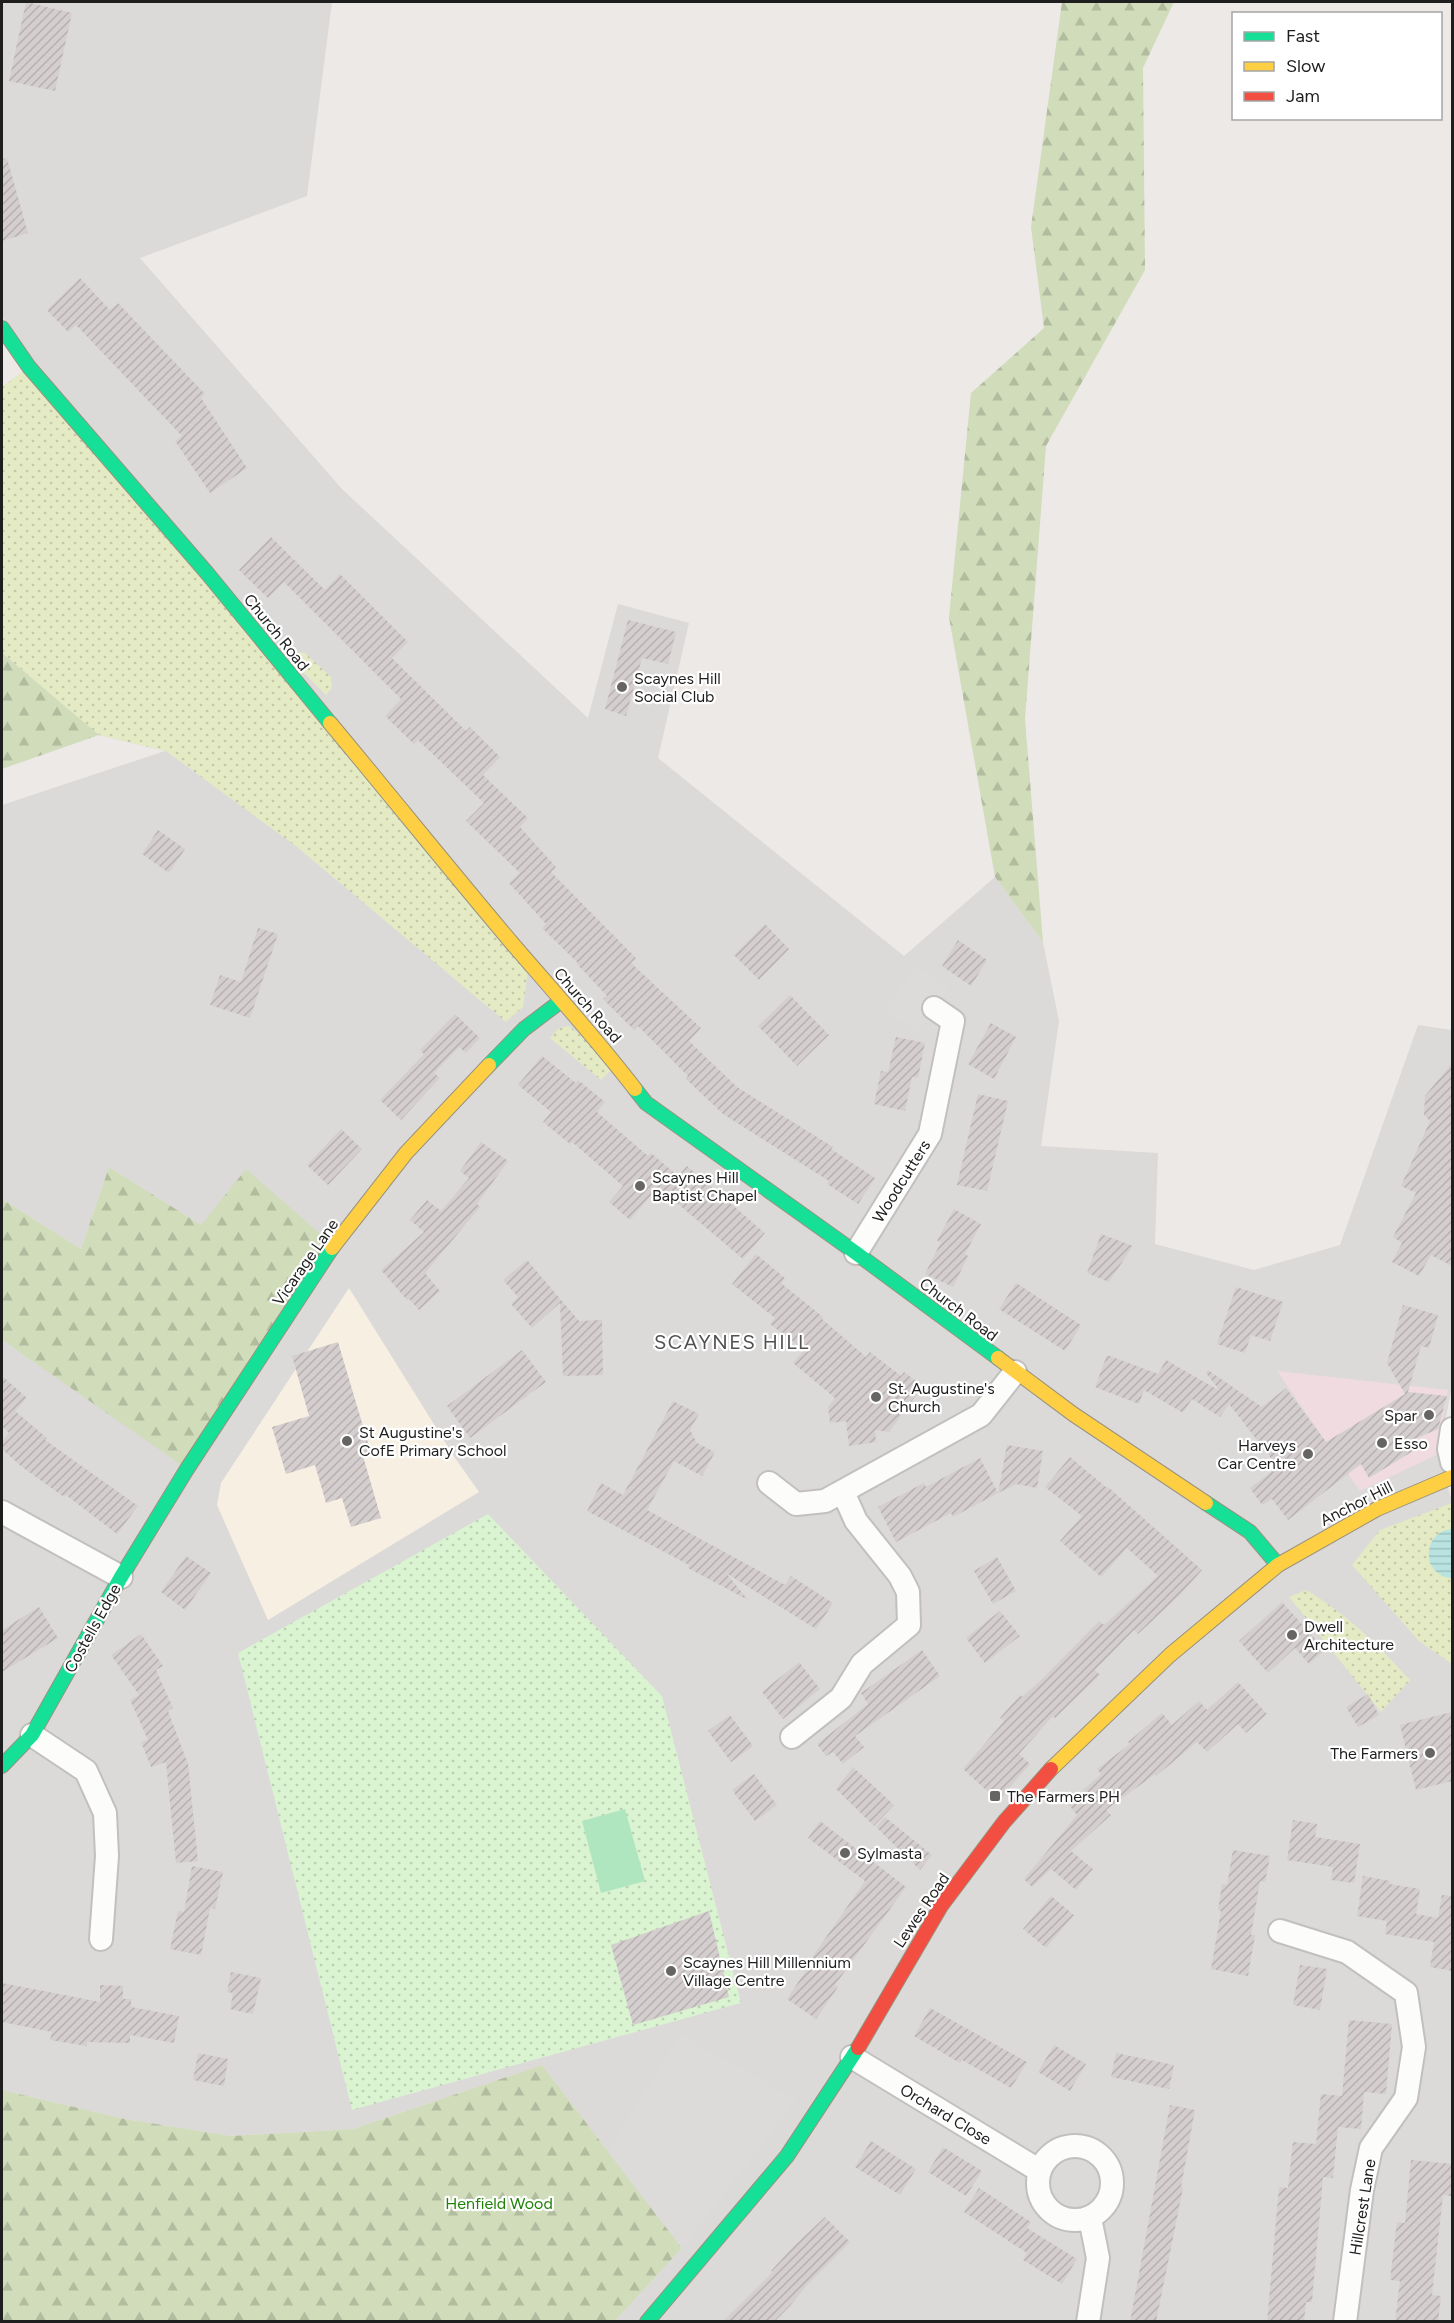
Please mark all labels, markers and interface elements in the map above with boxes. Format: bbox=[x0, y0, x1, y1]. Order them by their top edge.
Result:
legend bbox=[1232, 12, 1442, 120]
text: Fast bbox=[1286, 25, 1320, 47]
text: Slow bbox=[1286, 55, 1325, 77]
text: Jam bbox=[1286, 85, 1320, 107]
street label: Church Road bbox=[240, 590, 313, 674]
place label: Scaynes Hill Social Club bbox=[634, 669, 721, 706]
marker: Scaynes Hill Social Club bbox=[615, 680, 629, 694]
street label: Church Road bbox=[550, 964, 625, 1047]
street label: Woodcutters bbox=[868, 1136, 934, 1226]
place label: Scaynes Hill Baptist Chapel bbox=[652, 1168, 757, 1205]
marker: Scaynes Hill Baptist Chapel bbox=[633, 1179, 647, 1193]
street label: Vicarage Lane bbox=[269, 1215, 342, 1309]
street label: Church Road bbox=[916, 1274, 1002, 1345]
district label: SCAYNES HILL bbox=[654, 1330, 810, 1354]
place label: St. Augustine's Church bbox=[888, 1379, 995, 1416]
marker: St. Augustine's Church bbox=[869, 1390, 883, 1404]
place label: Spar bbox=[1384, 1406, 1418, 1425]
marker: Spar bbox=[1422, 1408, 1436, 1422]
place label: St Augustine's CofE Primary School bbox=[359, 1423, 507, 1460]
marker: St Augustine's CofE Primary School bbox=[340, 1434, 354, 1448]
place label: Esso bbox=[1394, 1434, 1428, 1453]
place label: Harveys Car Centre bbox=[1218, 1436, 1296, 1473]
marker: Esso bbox=[1375, 1436, 1389, 1450]
marker: Harveys Car Centre bbox=[1301, 1447, 1315, 1461]
street label: Anchor Hill bbox=[1317, 1477, 1396, 1530]
street label: Costells Edge bbox=[60, 1580, 125, 1676]
place label: Dwell Architecture bbox=[1304, 1617, 1394, 1654]
marker: Dwell Architecture bbox=[1285, 1628, 1299, 1642]
place label: The Farmers bbox=[1330, 1744, 1418, 1763]
marker: The Farmers bbox=[1423, 1746, 1437, 1760]
place label: The Farmers PH bbox=[1007, 1787, 1120, 1806]
marker: The Farmers PH bbox=[988, 1789, 1002, 1803]
place label: Sylmasta bbox=[857, 1844, 922, 1863]
marker: Sylmasta bbox=[838, 1846, 852, 1860]
street label: Lewes Road bbox=[889, 1869, 953, 1951]
place label: Scaynes Hill Millennium Village Centre bbox=[683, 1953, 851, 1990]
marker: Scaynes Hill Millennium Village Centre bbox=[664, 1964, 678, 1978]
street label: Orchard Close bbox=[897, 2080, 995, 2149]
street label: Hillcrest Lane bbox=[1346, 2157, 1380, 2257]
park label: Henfield Wood bbox=[445, 2194, 553, 2213]

